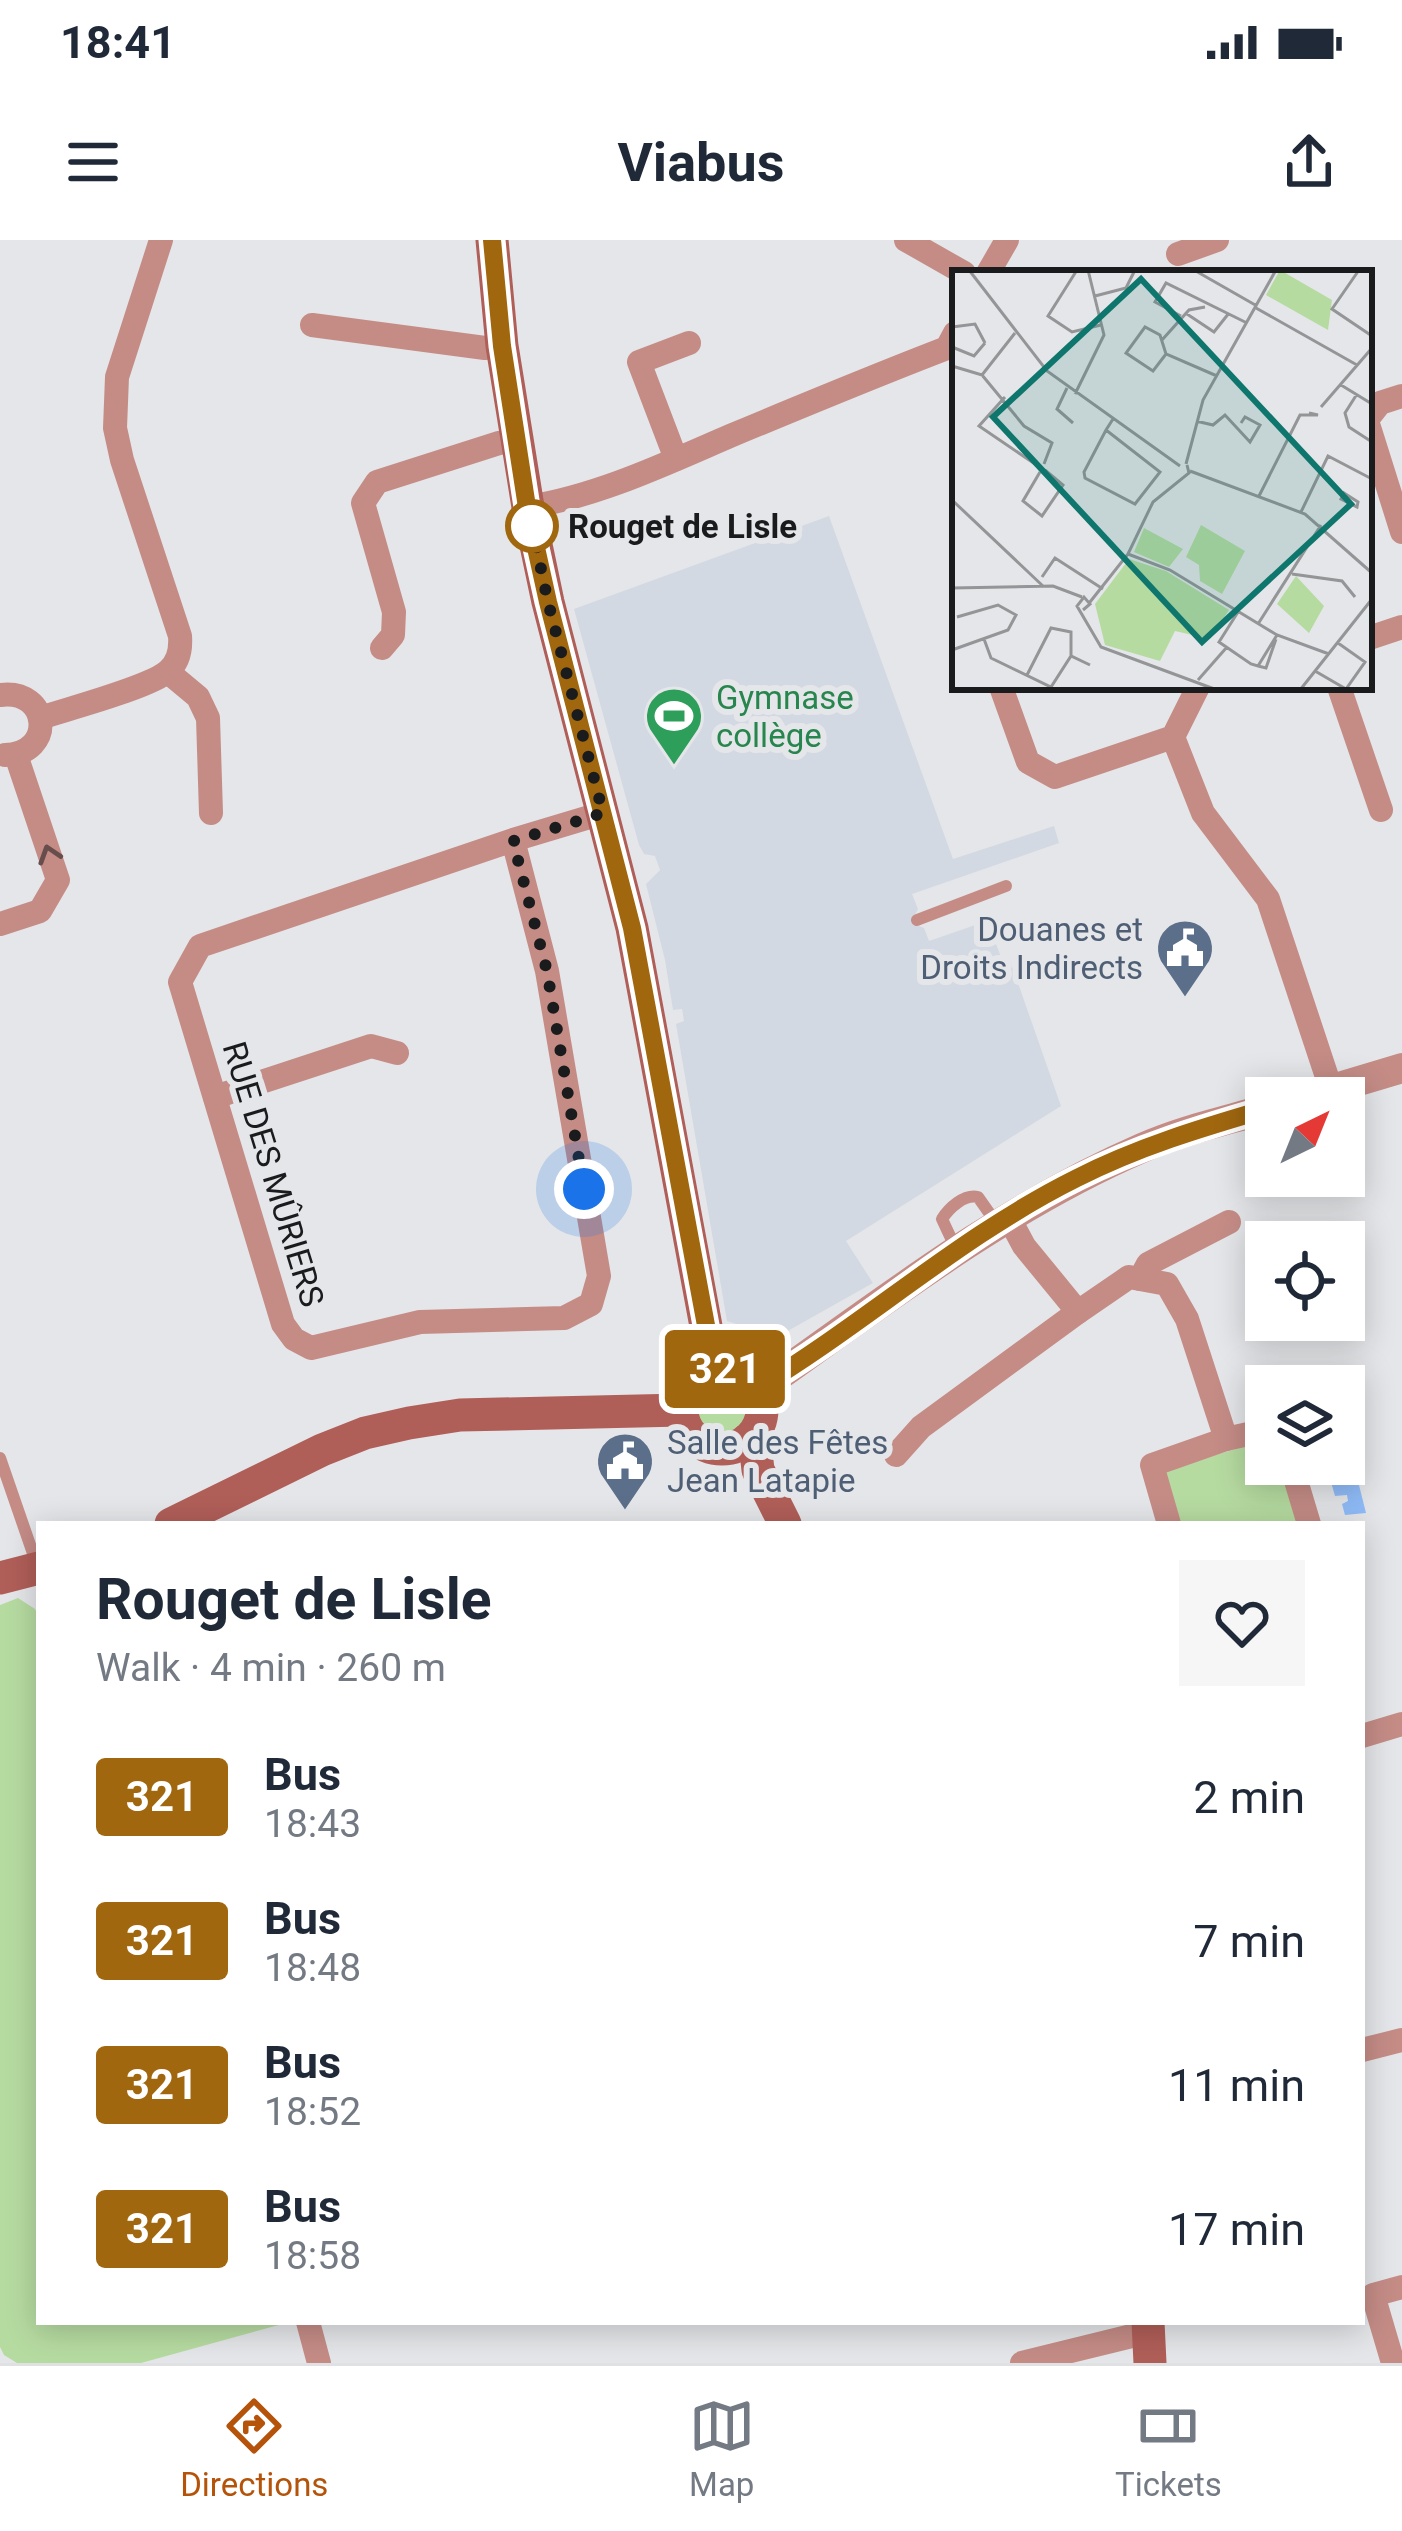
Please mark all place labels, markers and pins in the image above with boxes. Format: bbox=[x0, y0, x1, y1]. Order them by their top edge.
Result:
marker: Rouget de Lisle bbox=[507, 501, 557, 551]
place label: Rouget de Lisle bbox=[568, 507, 797, 546]
place label: Gymnase collège bbox=[716, 678, 854, 755]
sports icon: Gymnase collège bbox=[643, 685, 705, 767]
place label: Douanes et Droits Indirects bbox=[920, 910, 1143, 987]
public building icon: Douanes et Droits Indirects bbox=[1154, 917, 1216, 999]
place label: Salle des Fêtes Jean Latapie bbox=[667, 1423, 888, 1500]
public building icon: Salle des Fêtes Jean Latapie bbox=[594, 1430, 656, 1512]

